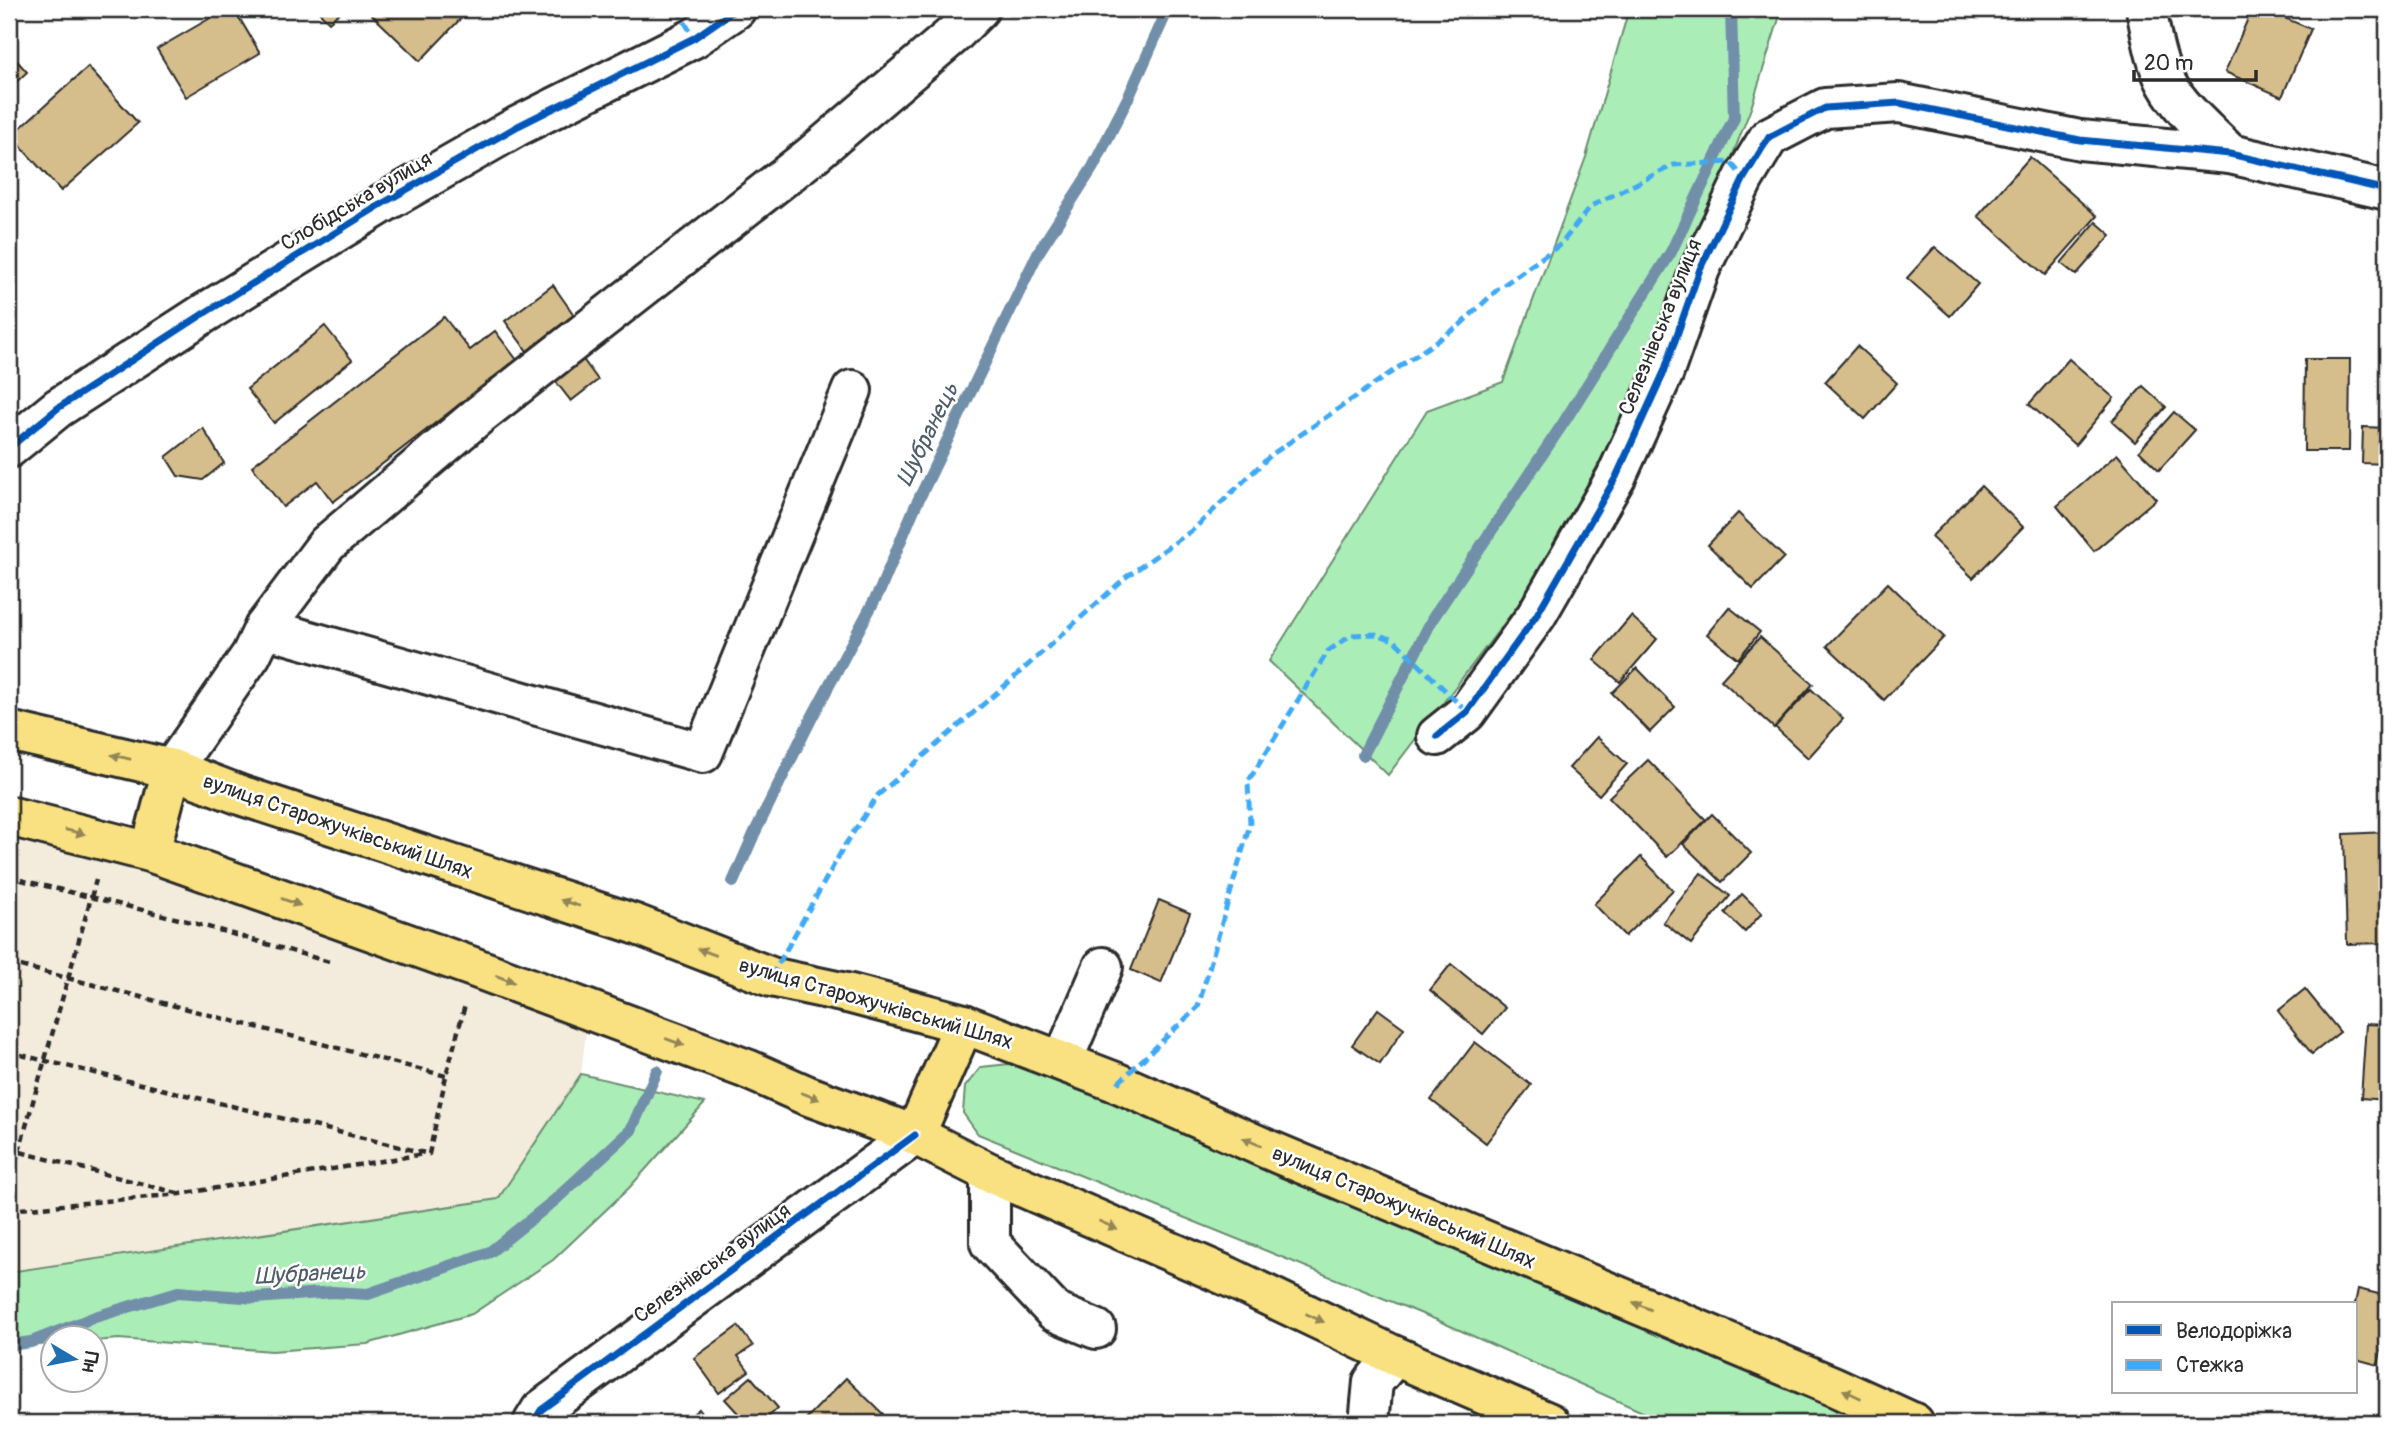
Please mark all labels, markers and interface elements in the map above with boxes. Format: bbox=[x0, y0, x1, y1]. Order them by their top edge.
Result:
scale bar bbox=[2134, 38, 2256, 82]
text: 20 m bbox=[2144, 50, 2193, 77]
street label: Слобідська вулиця bbox=[276, 146, 437, 257]
street label: Селезнівська вулиця bbox=[1613, 235, 1708, 419]
water label: Шубранець bbox=[890, 378, 965, 491]
one-way arrow bbox=[110, 751, 132, 762]
street label: вулиця Старожучківський Шлях bbox=[199, 768, 476, 885]
one-way arrow bbox=[64, 827, 86, 838]
one-way arrow bbox=[281, 897, 302, 908]
one-way arrow bbox=[559, 897, 580, 908]
one-way arrow bbox=[696, 947, 717, 958]
street label: вулиця Старожучківський Шлях bbox=[736, 951, 1016, 1056]
one-way arrow bbox=[495, 974, 516, 985]
one-way arrow bbox=[664, 1037, 685, 1048]
one-way arrow bbox=[800, 1091, 821, 1102]
one-way arrow bbox=[1241, 1136, 1262, 1147]
street label: вулиця Старожучківський Шлях bbox=[1268, 1140, 1540, 1275]
street label: Селезнівська вулиця bbox=[628, 1197, 796, 1329]
one-way arrow bbox=[1098, 1219, 1119, 1230]
water label: Шубранець bbox=[254, 1256, 367, 1291]
one-way arrow bbox=[1632, 1300, 1653, 1311]
legend bbox=[2112, 1302, 2358, 1394]
one-way arrow bbox=[1305, 1312, 1325, 1324]
text: Велодоріжка bbox=[2176, 1318, 2292, 1345]
north arrow bbox=[38, 1324, 108, 1394]
text: Пн bbox=[76, 1349, 103, 1374]
text: Стежка bbox=[2176, 1352, 2244, 1379]
one-way arrow bbox=[1842, 1389, 1862, 1400]

